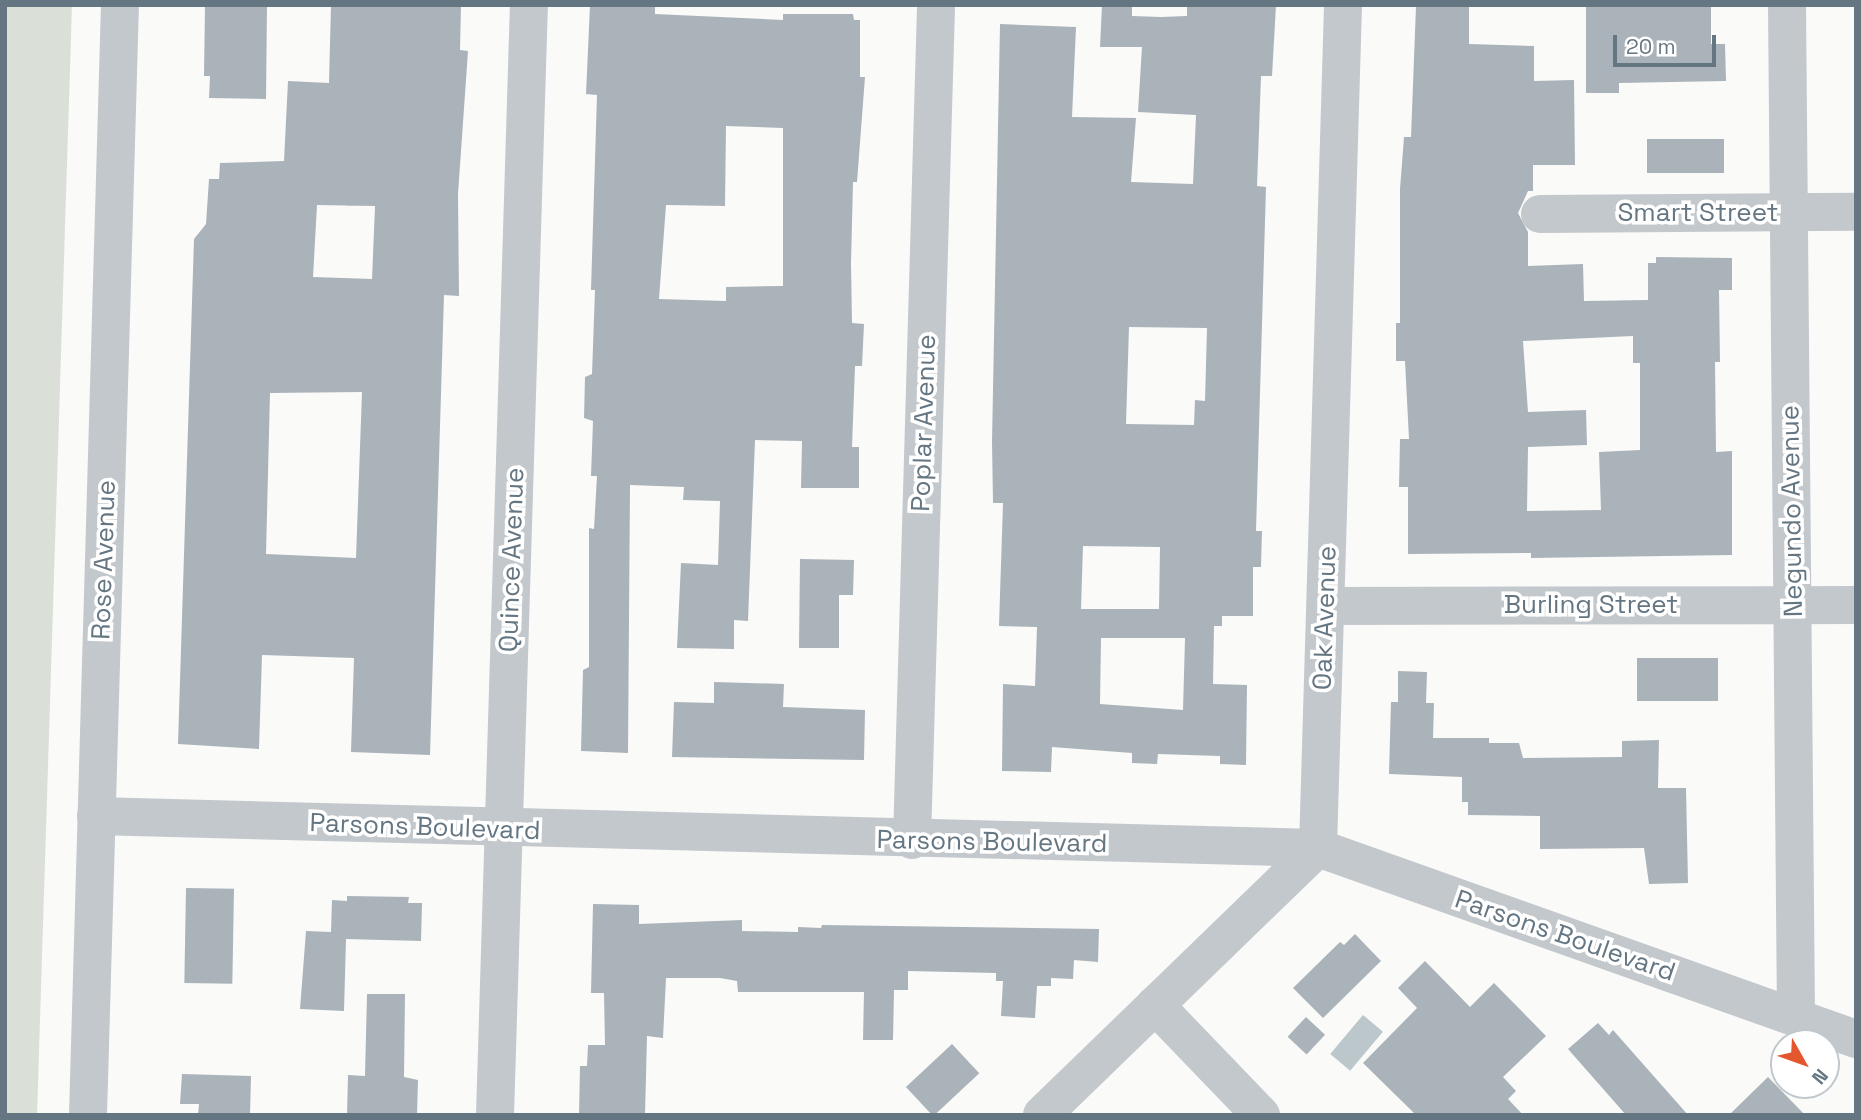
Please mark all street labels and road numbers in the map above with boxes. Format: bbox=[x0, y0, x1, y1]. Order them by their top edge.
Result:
street label: Smart Street bbox=[1617, 197, 1779, 229]
street label: Poplar Avenue bbox=[905, 334, 943, 512]
street label: Negundo Avenue bbox=[1775, 404, 1809, 618]
street label: Quince Avenue bbox=[493, 467, 531, 653]
street label: Rose Avenue bbox=[86, 479, 122, 641]
street label: Oak Avenue bbox=[1307, 545, 1343, 691]
street label: Burling Street bbox=[1504, 589, 1678, 621]
street label: Parsons Boulevard bbox=[309, 807, 541, 847]
street label: Parsons Boulevard bbox=[876, 824, 1108, 860]
street label: Parsons Boulevard bbox=[1451, 884, 1679, 988]

